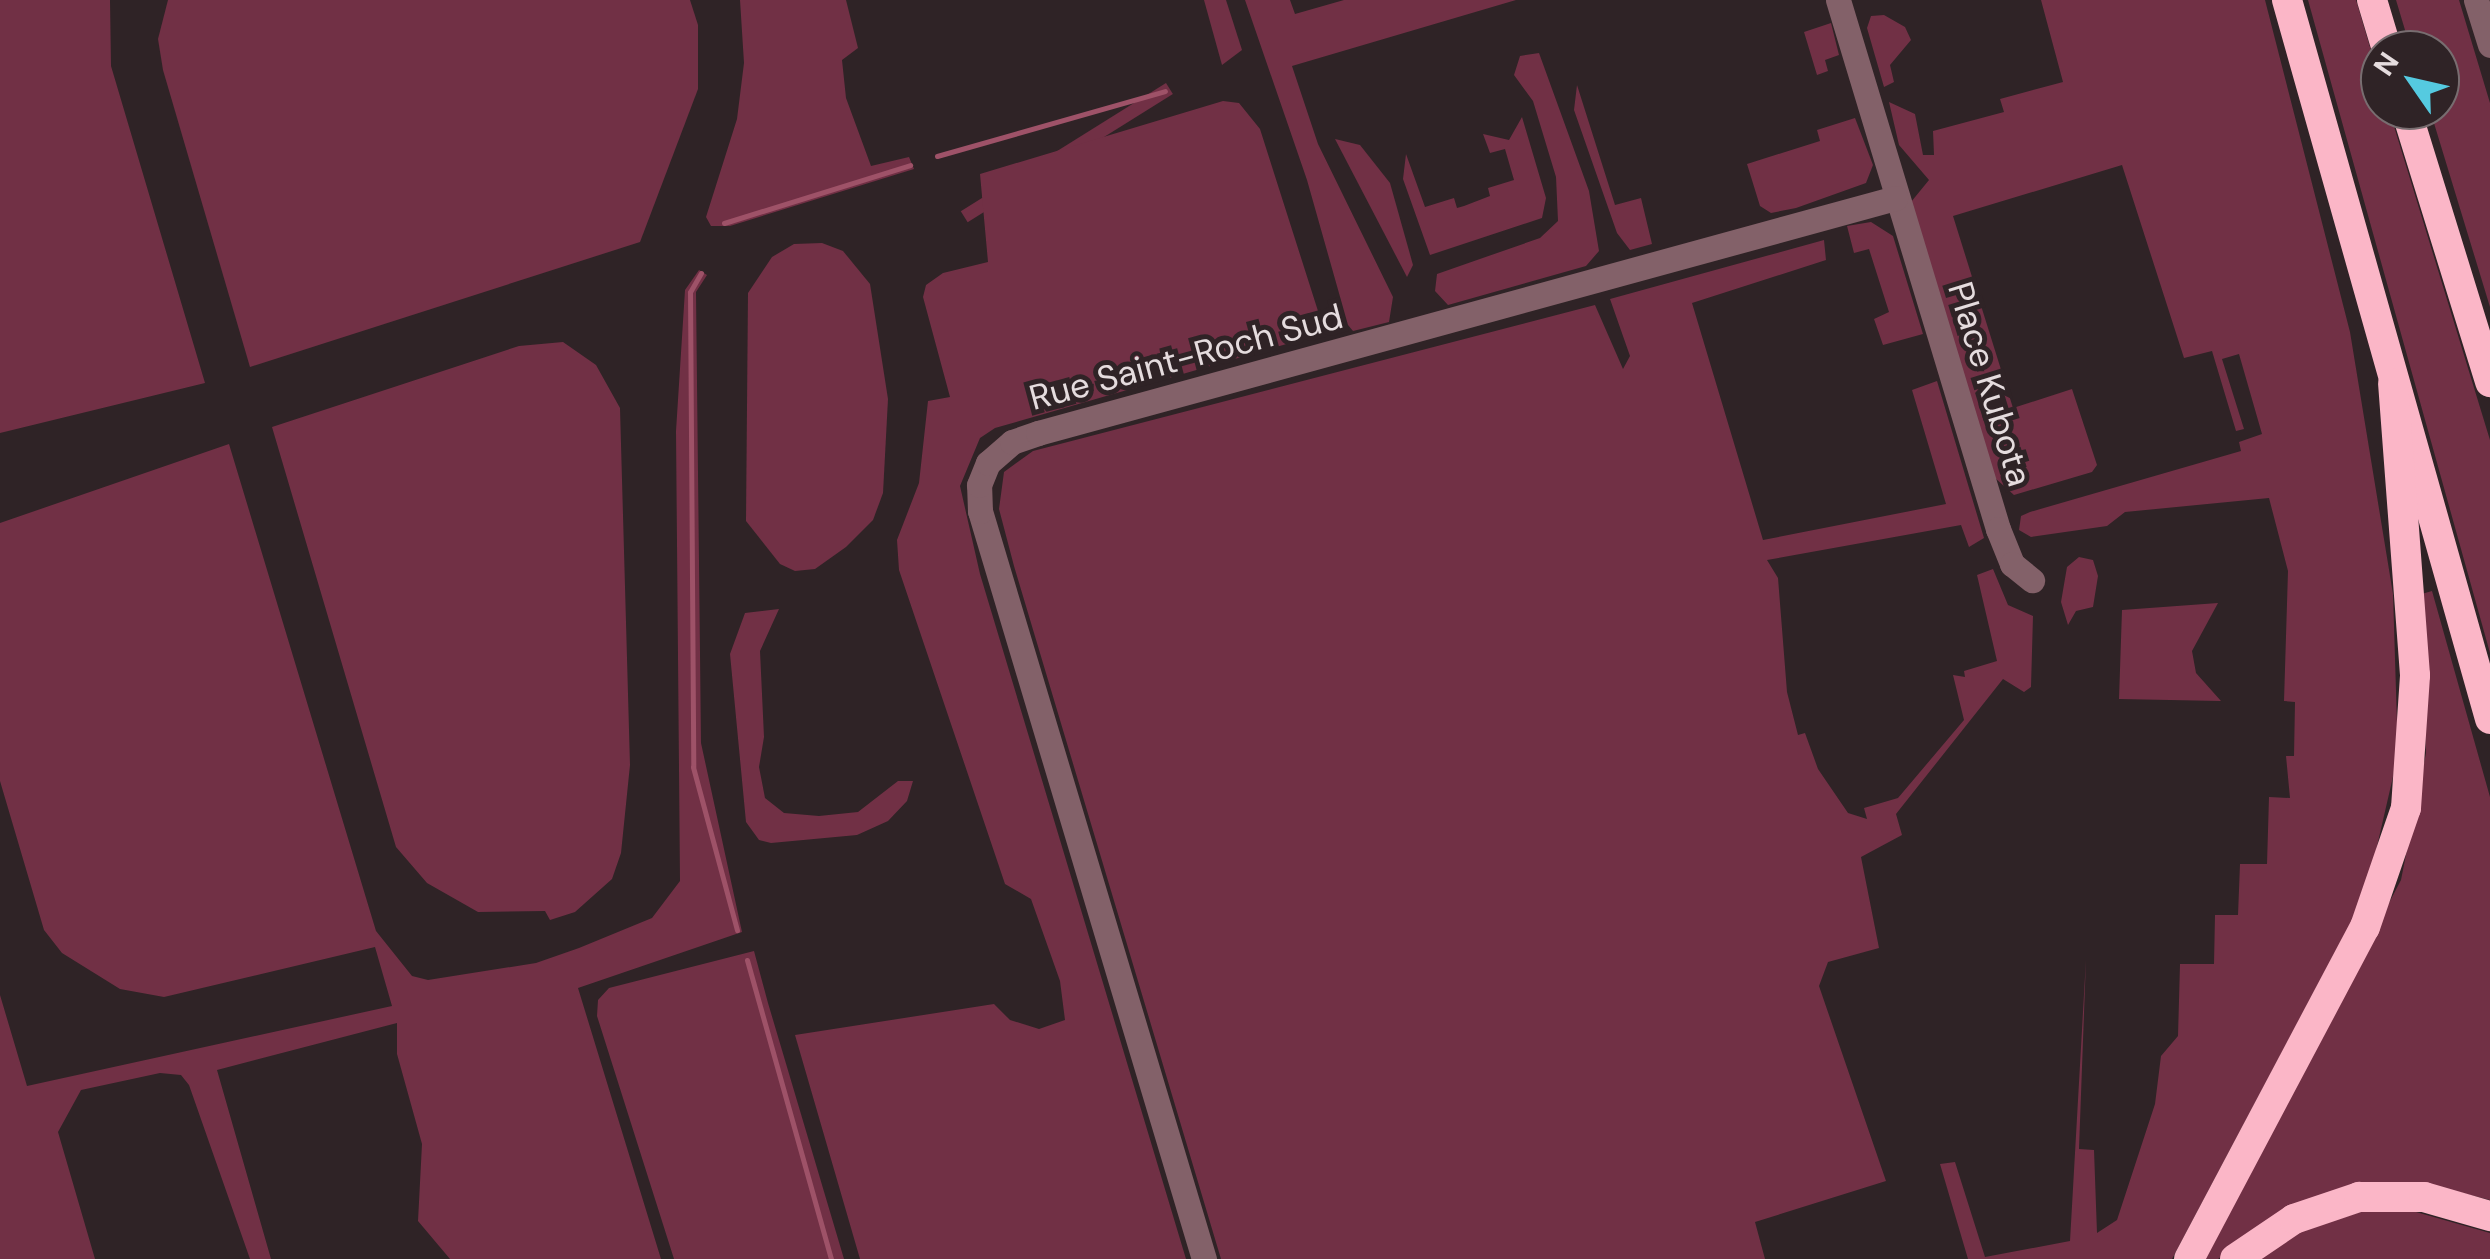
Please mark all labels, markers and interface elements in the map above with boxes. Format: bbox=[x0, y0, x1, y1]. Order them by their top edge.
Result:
north arrow bbox=[2360, 30, 2460, 130]
text: N bbox=[2365, 45, 2407, 83]
street label: Place Kubota bbox=[1939, 277, 2041, 491]
street label: Rue Saint-Roch Sud bbox=[1025, 295, 1347, 419]

